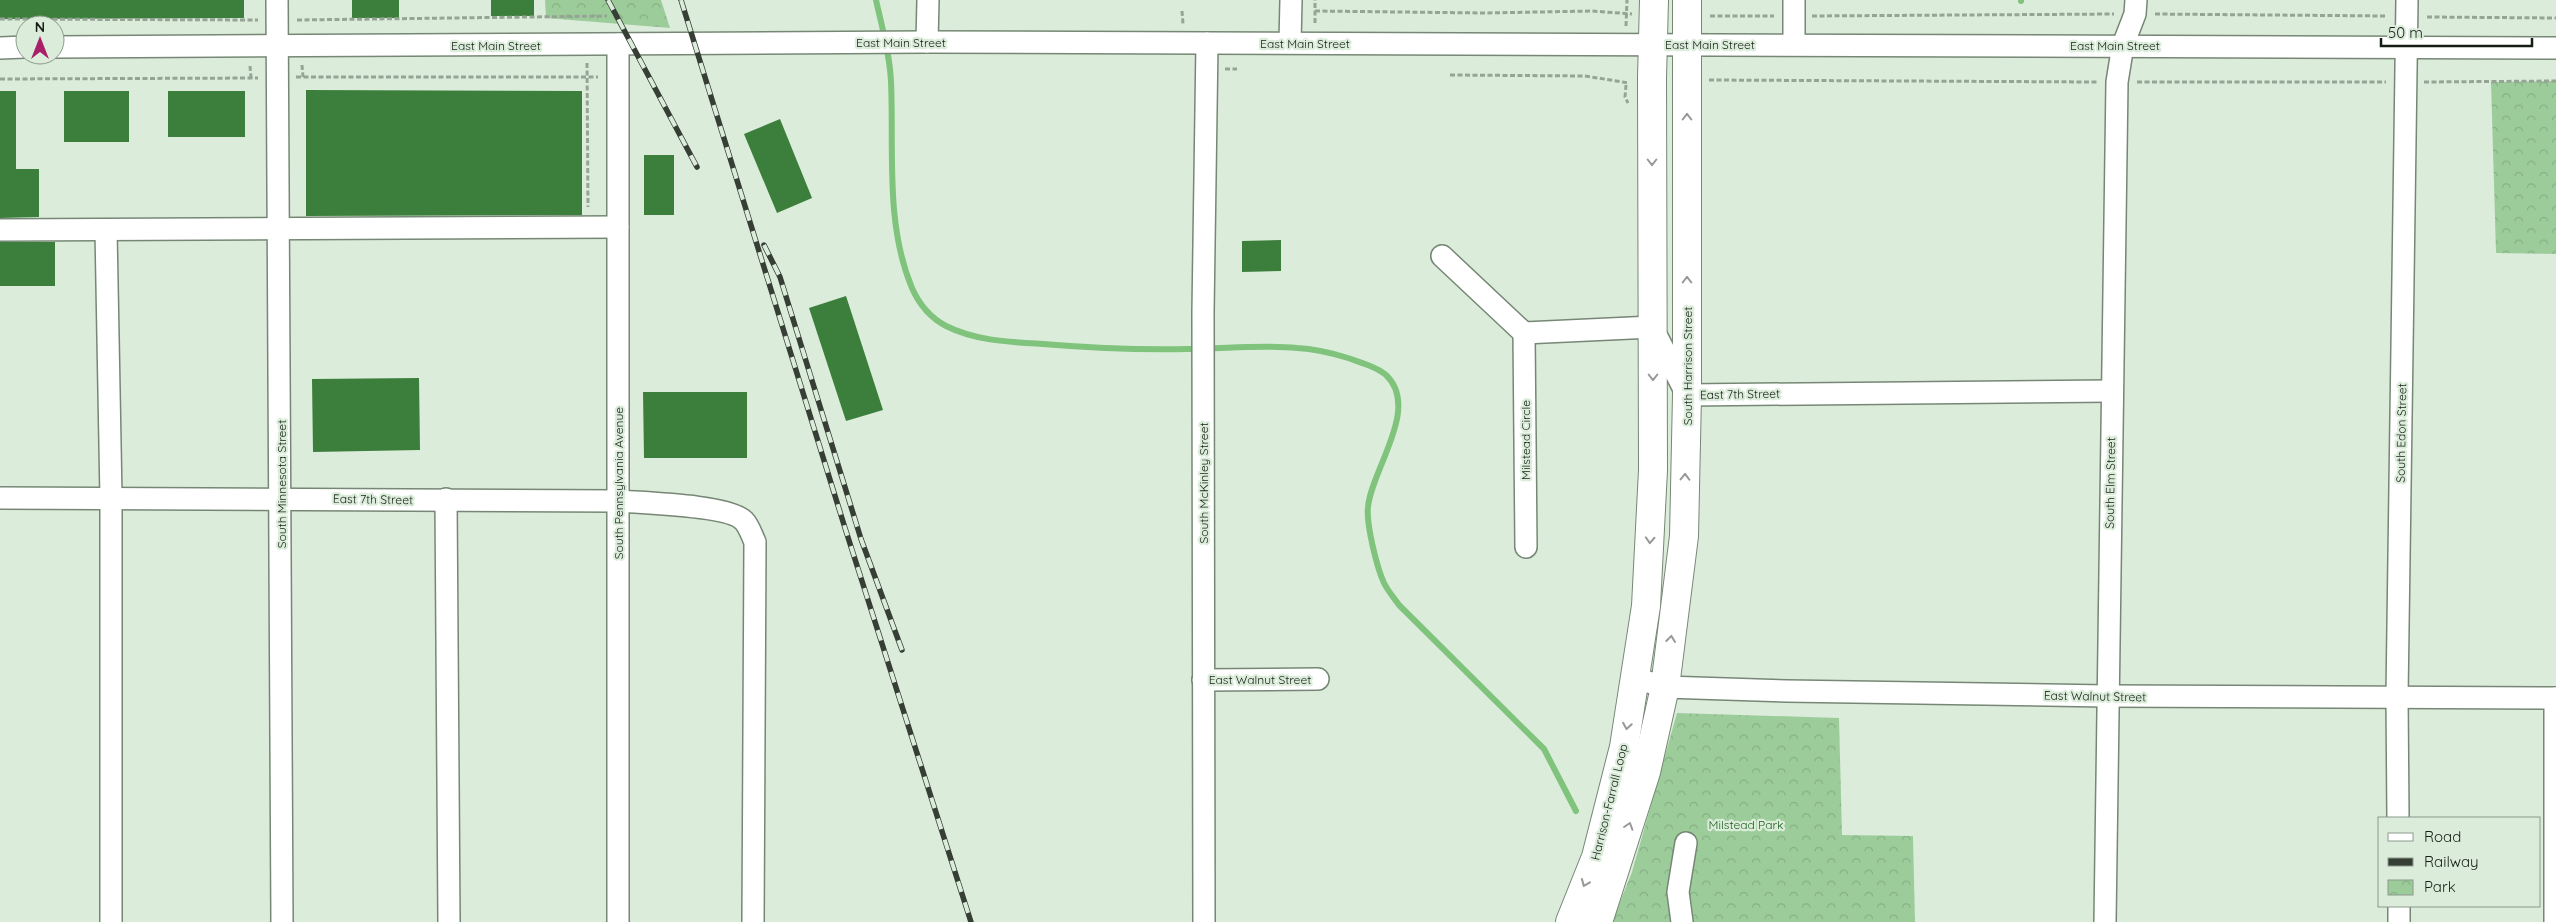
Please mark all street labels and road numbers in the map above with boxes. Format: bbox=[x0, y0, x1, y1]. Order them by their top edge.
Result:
street label: East Main Street bbox=[856, 35, 946, 50]
street label: East Main Street bbox=[1260, 36, 1350, 51]
street label: East Main Street bbox=[1665, 37, 1755, 52]
street label: East Main Street bbox=[451, 38, 541, 53]
street label: East Main Street bbox=[2070, 38, 2160, 53]
street label: South Harrison Street bbox=[1680, 307, 1695, 425]
street label: South Edon Street bbox=[2393, 383, 2409, 483]
street label: East 7th Street bbox=[1700, 386, 1780, 402]
street label: Milstead Circle bbox=[1518, 400, 1533, 480]
street label: South Pennsylvania Avenue bbox=[611, 407, 626, 559]
street label: South Minnesota Street bbox=[274, 420, 289, 548]
street label: South McKinley Street bbox=[1196, 423, 1211, 543]
street label: South Elm Street bbox=[2102, 437, 2118, 529]
street label: East 7th Street bbox=[333, 491, 413, 507]
street label: East Walnut Street bbox=[1209, 672, 1311, 687]
street label: East Walnut Street bbox=[2044, 688, 2146, 704]
street label: Harrison-Farrall Loop bbox=[1587, 742, 1631, 862]

